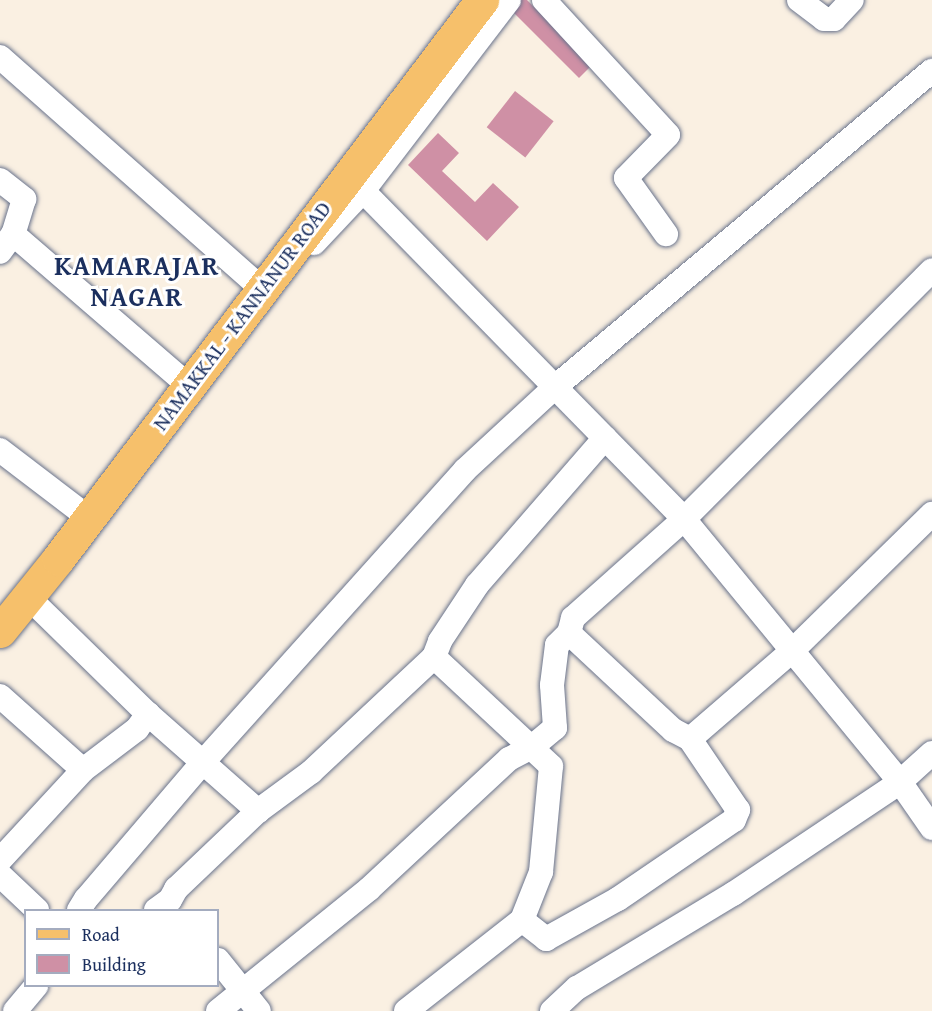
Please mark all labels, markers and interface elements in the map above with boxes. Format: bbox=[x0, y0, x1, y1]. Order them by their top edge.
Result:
street label: NAMAKKAL - KANNANUR ROAD bbox=[148, 197, 336, 435]
district label: KAMARAJAR NAGAR bbox=[54, 249, 220, 312]
legend bbox=[24, 909, 219, 987]
text: Road bbox=[82, 921, 120, 948]
text: Building bbox=[82, 951, 146, 978]

